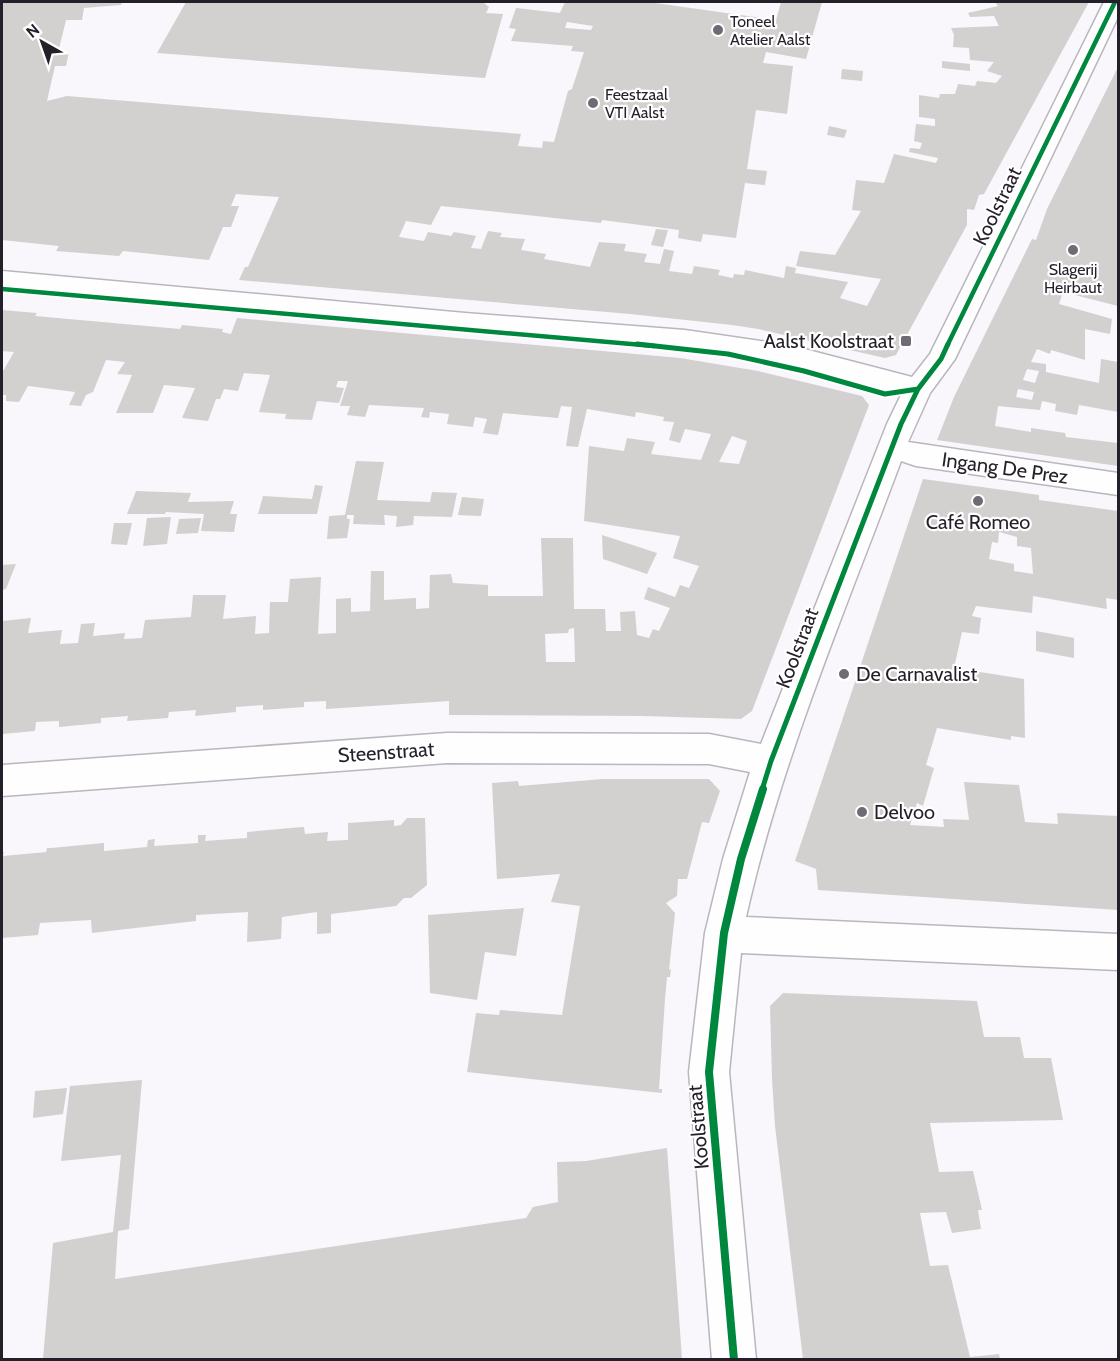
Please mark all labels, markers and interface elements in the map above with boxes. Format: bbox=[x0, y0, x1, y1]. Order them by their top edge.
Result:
north arrow bbox=[12, 12, 72, 72]
place label: Toneel Atelier Aalst bbox=[730, 12, 811, 49]
text: N bbox=[22, 20, 43, 42]
marker: Toneel Atelier Aalst bbox=[711, 23, 725, 37]
place label: Feestzaal VTI Aalst bbox=[605, 85, 668, 122]
marker: Feestzaal VTI Aalst bbox=[586, 96, 600, 110]
street label: Koolstraat bbox=[968, 163, 1026, 249]
marker: Slagerij Heirbaut bbox=[1066, 243, 1080, 257]
place label: Slagerij Heirbaut bbox=[1044, 260, 1103, 297]
place label: Aalst Koolstraat bbox=[764, 329, 894, 353]
marker: Aalst Koolstraat bbox=[899, 334, 913, 348]
street label: Ingang De Prez bbox=[940, 447, 1070, 489]
marker: Café Romeo bbox=[971, 494, 985, 508]
place label: Café Romeo bbox=[926, 510, 1030, 534]
street label: Koolstraat bbox=[771, 604, 823, 692]
place label: De Carnavalist bbox=[856, 662, 977, 686]
marker: De Carnavalist bbox=[837, 667, 851, 681]
street label: Steenstraat bbox=[337, 737, 435, 767]
place label: Delvoo bbox=[874, 800, 935, 824]
marker: Delvoo bbox=[855, 805, 869, 819]
street label: Koolstraat bbox=[682, 1084, 714, 1170]

